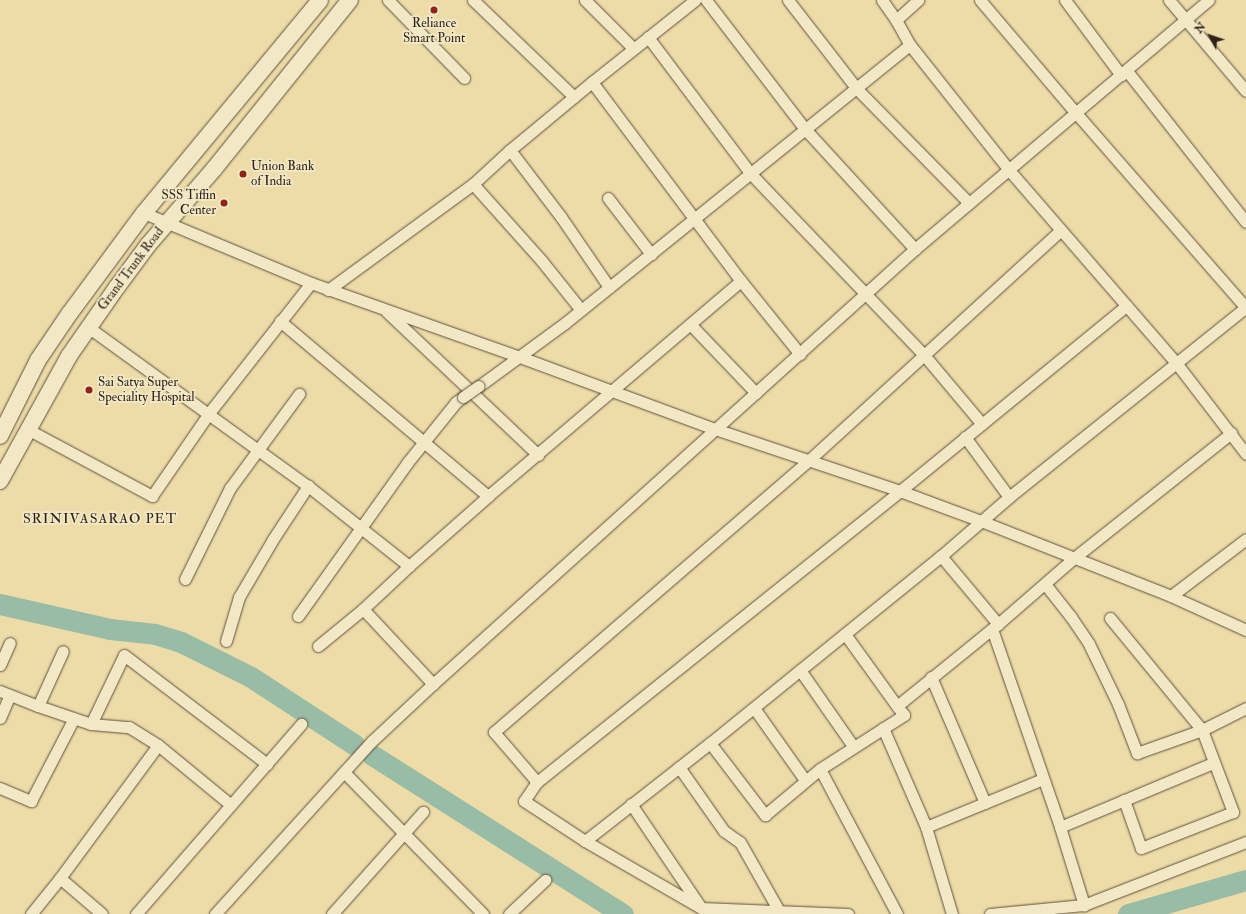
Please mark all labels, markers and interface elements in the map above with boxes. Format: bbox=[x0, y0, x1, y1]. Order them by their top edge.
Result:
marker: Reliance Smart Point bbox=[429, 5, 439, 15]
place label: Reliance Smart Point bbox=[403, 16, 465, 47]
north arrow bbox=[1190, 16, 1230, 56]
text: N bbox=[1192, 20, 1209, 36]
place label: Union Bank of India bbox=[251, 159, 314, 190]
marker: Union Bank of India bbox=[238, 169, 248, 179]
place label: SSS Tiffin Center bbox=[161, 188, 216, 219]
marker: SSS Tiffin Center bbox=[219, 198, 229, 208]
street label: Grand Trunk Road bbox=[95, 225, 167, 313]
place label: Sai Satya Super Speciality Hospital bbox=[98, 375, 195, 406]
marker: Sai Satya Super Speciality Hospital bbox=[83, 384, 95, 396]
district label: SRINIVASARAO PET bbox=[23, 511, 177, 527]

